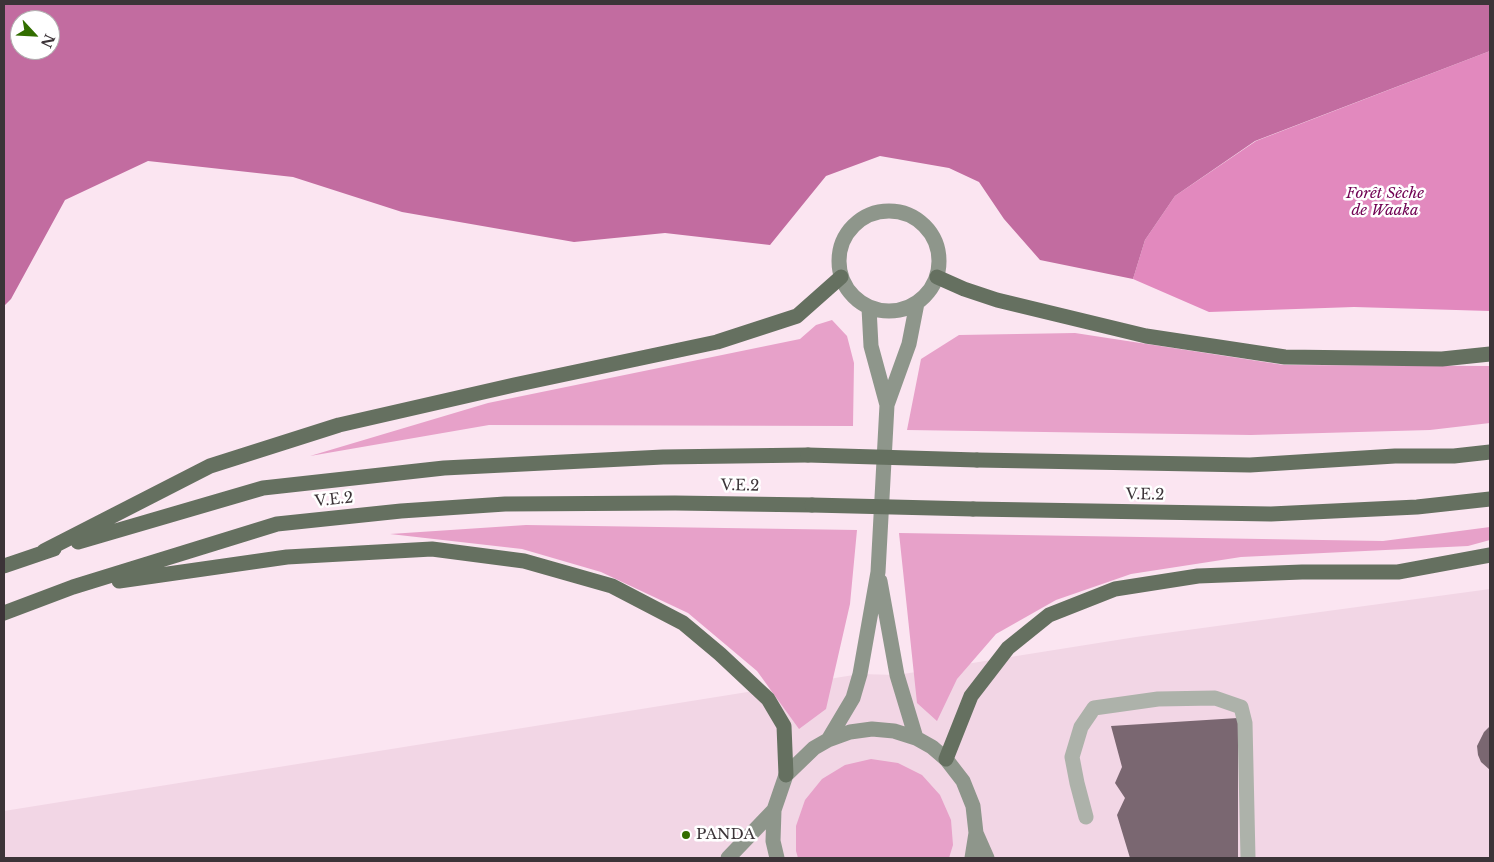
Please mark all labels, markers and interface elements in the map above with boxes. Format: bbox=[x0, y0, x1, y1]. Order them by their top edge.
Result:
north arrow bbox=[10, 10, 60, 60]
text: N bbox=[37, 31, 59, 51]
park label: Forêt Sèche de Waaka bbox=[1346, 185, 1424, 220]
street label: V.E.2 bbox=[721, 477, 759, 495]
street label: V.E.2 bbox=[1126, 486, 1164, 504]
street label: V.E.2 bbox=[314, 489, 354, 511]
place label: PANDA bbox=[696, 826, 755, 844]
marker: PANDA bbox=[680, 829, 692, 841]

